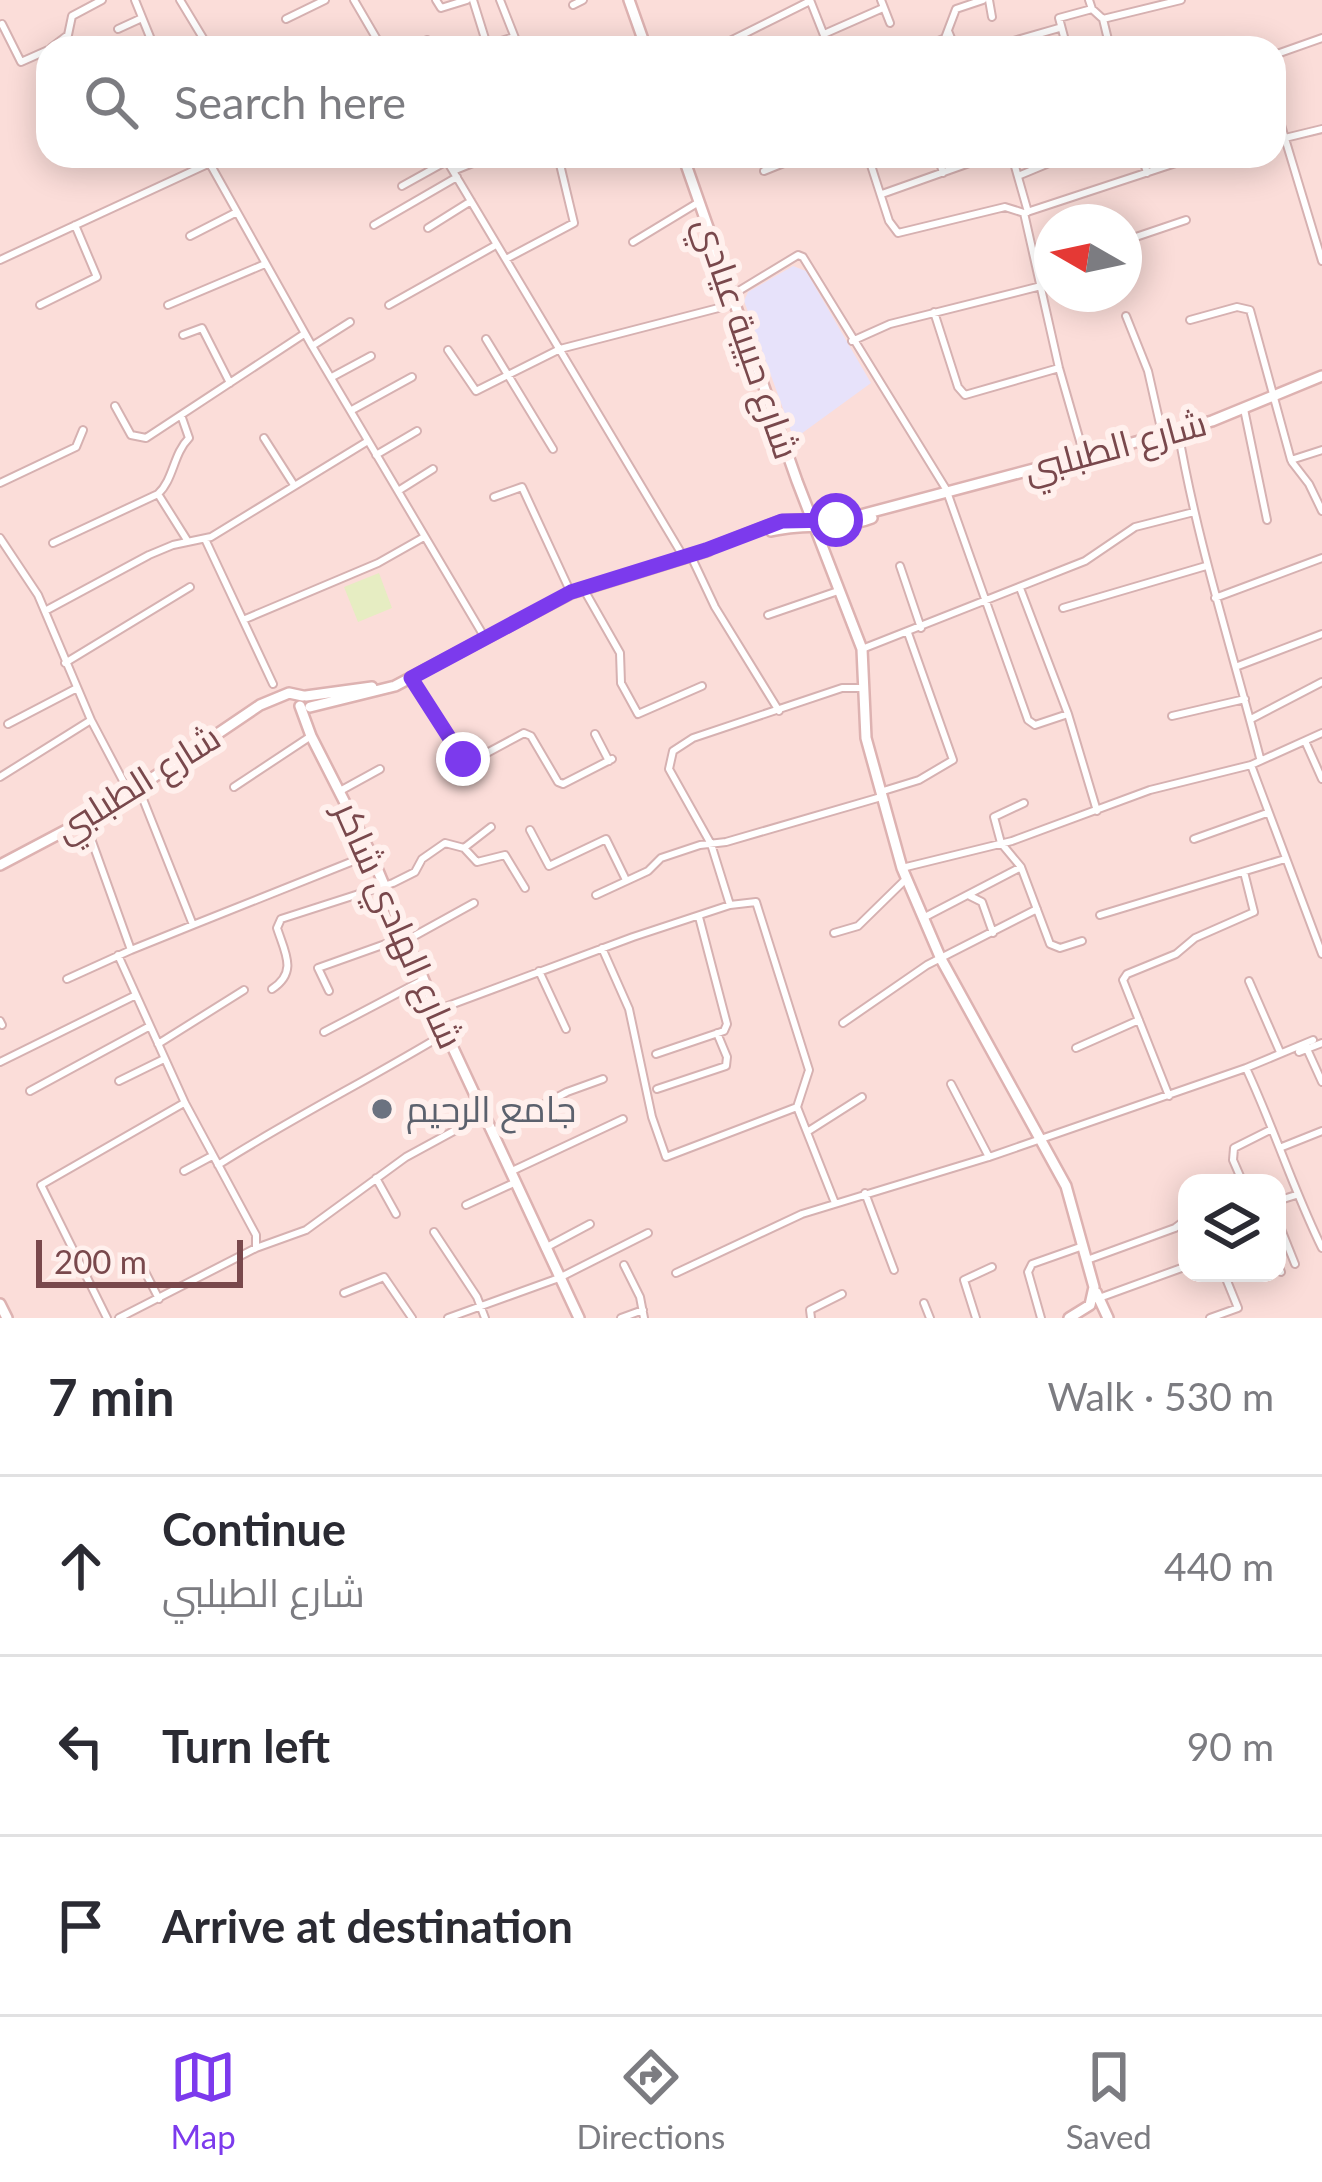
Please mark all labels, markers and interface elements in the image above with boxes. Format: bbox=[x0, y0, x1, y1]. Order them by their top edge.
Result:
search box bbox=[36, 36, 1286, 168]
icon: search bbox=[78, 69, 144, 135]
text: Search here bbox=[174, 75, 406, 129]
north arrow bbox=[1034, 204, 1142, 312]
street label: شارع حبيبة عيادي bbox=[679, 211, 810, 467]
street label: شارع الطبلبي bbox=[1019, 400, 1213, 498]
route start bbox=[809, 493, 863, 547]
street label: شارع الطبلبي bbox=[45, 714, 232, 857]
route end bbox=[436, 732, 490, 786]
street label: شارع الهادي شاكر bbox=[319, 793, 474, 1058]
place label: جامع الرحيم bbox=[406, 1086, 576, 1134]
marker: جامع الرحيم bbox=[369, 1096, 395, 1122]
map controls bbox=[1178, 1174, 1286, 1282]
button: layers bbox=[1178, 1174, 1286, 1282]
scale bar bbox=[36, 1234, 243, 1287]
text: 200 m bbox=[54, 1241, 147, 1281]
text: 7 min bbox=[48, 1366, 174, 1427]
text: Walk · 530 m bbox=[1047, 1373, 1274, 1419]
text: Continue bbox=[162, 1502, 346, 1556]
icon: ahead bbox=[48, 1533, 114, 1599]
text: 440 m bbox=[1164, 1543, 1274, 1589]
text: شارع الطبلبي bbox=[162, 1569, 365, 1615]
icon: left bbox=[48, 1713, 114, 1779]
text: Turn left bbox=[162, 1719, 330, 1773]
text: 90 m bbox=[1187, 1723, 1274, 1769]
icon: arrive bbox=[48, 1893, 114, 1959]
text: Arrive at destination bbox=[162, 1899, 573, 1953]
tab: Map bbox=[170, 2044, 236, 2156]
tab: Directions bbox=[576, 2044, 725, 2156]
tab: Saved bbox=[1066, 2044, 1152, 2156]

